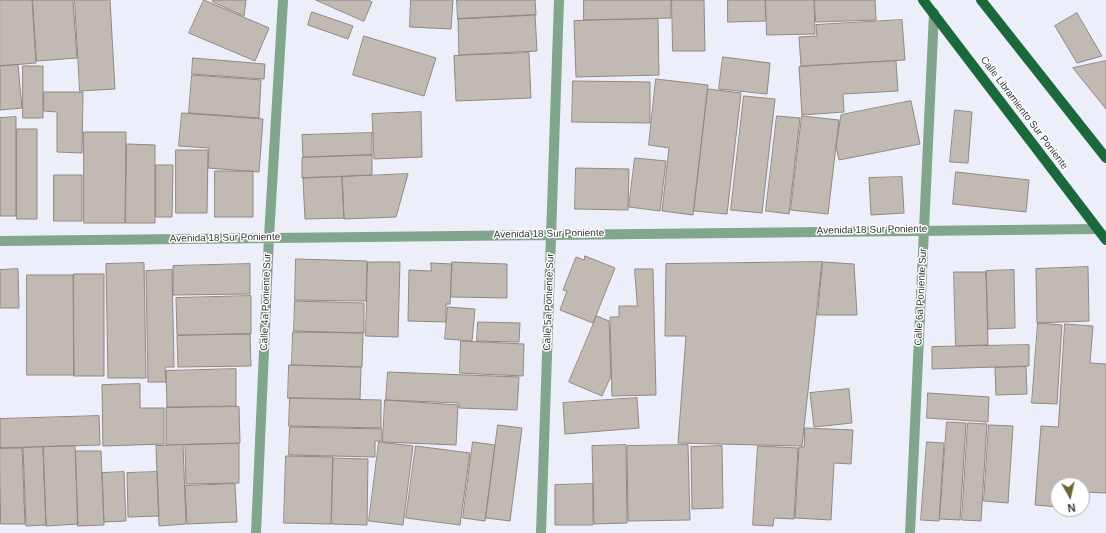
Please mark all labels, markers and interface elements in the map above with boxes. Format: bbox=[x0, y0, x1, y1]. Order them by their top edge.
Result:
street label: Calle Libramiento Sur Poniente bbox=[978, 54, 1070, 172]
street label: Avenida 18 Sur Poniente bbox=[817, 223, 927, 237]
street label: Avenida 18 Sur Poniente bbox=[494, 227, 604, 241]
street label: Avenida 18 Sur Poniente bbox=[170, 231, 280, 245]
street label: Calle 6a Poniente Sur bbox=[912, 248, 930, 346]
street label: Calle 4a Poniente Sur bbox=[258, 253, 274, 351]
street label: Calle 5a Poniente Sur bbox=[541, 253, 557, 351]
north arrow bbox=[1050, 477, 1090, 517]
text: N bbox=[1067, 501, 1076, 514]

